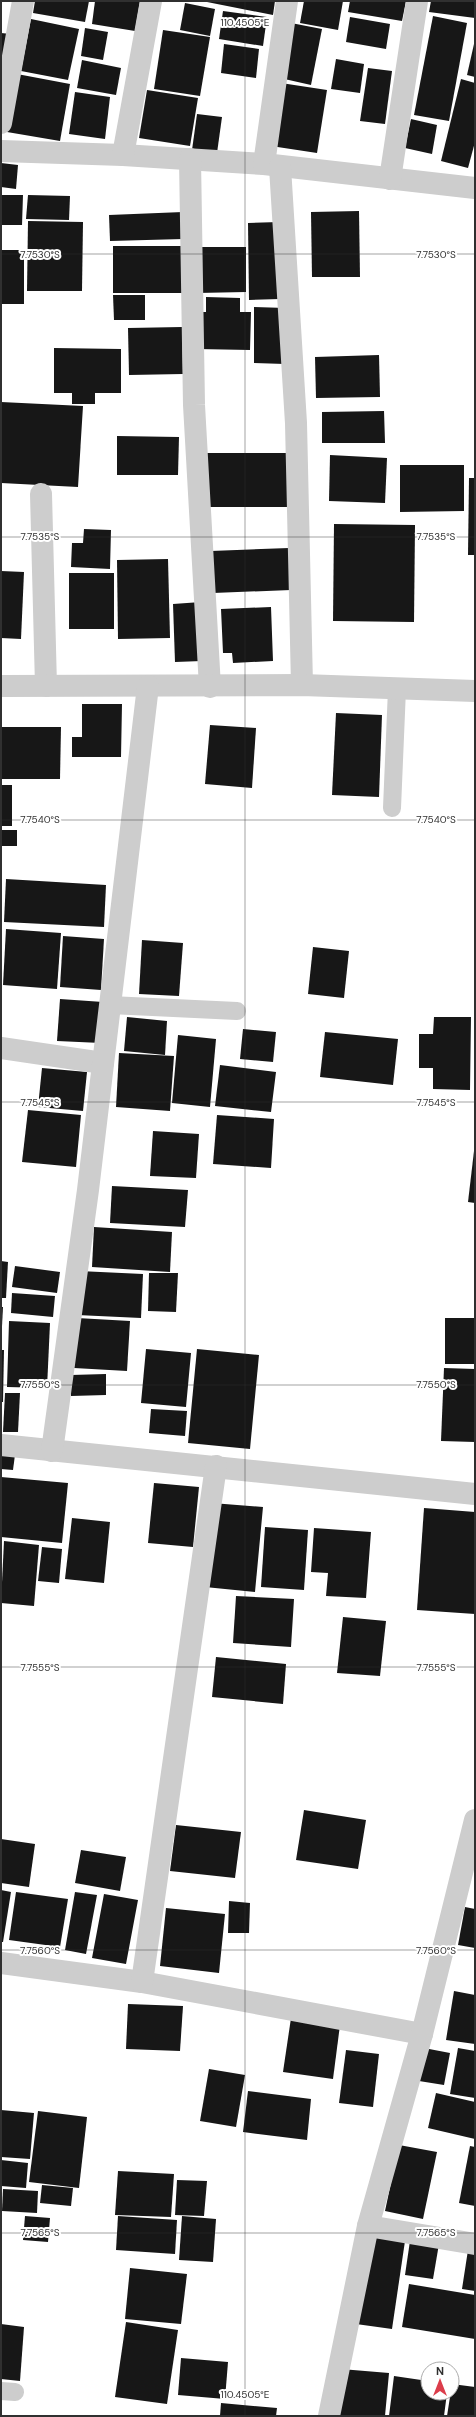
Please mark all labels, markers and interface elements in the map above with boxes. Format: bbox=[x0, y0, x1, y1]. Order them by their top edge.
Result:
text: 110.4505°E bbox=[221, 16, 270, 29]
text: 7.7530°S bbox=[20, 248, 60, 261]
text: 7.7530°S bbox=[416, 248, 456, 261]
text: 7.7535°S bbox=[21, 530, 60, 543]
text: 7.7535°S bbox=[417, 530, 456, 543]
text: 7.7540°S bbox=[20, 813, 60, 826]
text: 7.7540°S bbox=[416, 813, 456, 826]
text: 7.7545°S bbox=[21, 1096, 60, 1109]
text: 7.7545°S bbox=[417, 1096, 456, 1109]
text: 7.7550°S bbox=[20, 1378, 60, 1391]
text: 7.7550°S bbox=[416, 1378, 456, 1391]
text: 7.7555°S bbox=[21, 1661, 60, 1674]
text: 7.7555°S bbox=[417, 1661, 456, 1674]
text: 7.7560°S bbox=[20, 1944, 60, 1957]
text: 7.7560°S bbox=[416, 1944, 456, 1957]
text: 7.7565°S bbox=[21, 2226, 60, 2239]
text: 7.7565°S bbox=[417, 2226, 456, 2239]
north arrow bbox=[420, 2361, 460, 2401]
text: N bbox=[436, 2364, 444, 2378]
text: 110.4505°E bbox=[221, 2388, 270, 2401]

